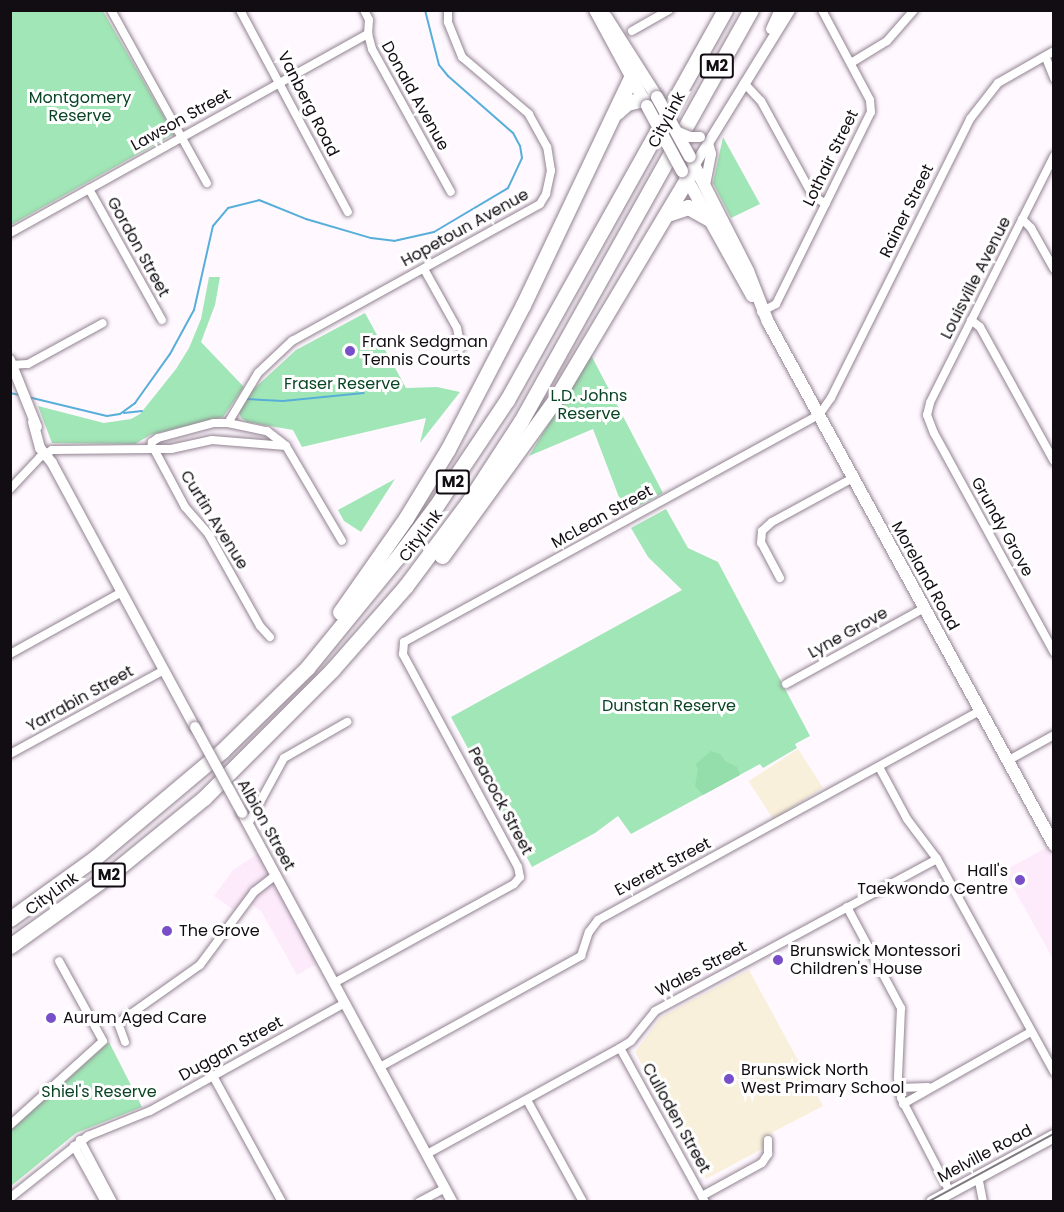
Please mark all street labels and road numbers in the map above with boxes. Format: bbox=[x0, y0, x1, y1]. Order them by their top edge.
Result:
street label: Donald Avenue bbox=[377, 38, 453, 154]
street label: Vanberg Road bbox=[273, 48, 343, 160]
road number: M2 bbox=[699, 54, 735, 78]
street label: Lawson Street bbox=[128, 85, 234, 155]
street label: CityLink bbox=[644, 89, 690, 151]
street label: Lothair Street bbox=[799, 107, 863, 209]
street label: Rainer Street bbox=[876, 161, 938, 261]
street label: Hopetoun Avenue bbox=[398, 185, 532, 271]
street label: Gordon Street bbox=[103, 194, 173, 300]
street label: Louisville Avenue bbox=[937, 214, 1015, 342]
street label: Curtin Avenue bbox=[176, 467, 252, 573]
road number: M2 bbox=[435, 470, 471, 494]
street label: Grundy Grove bbox=[967, 474, 1037, 580]
street label: McLean Street bbox=[548, 481, 656, 553]
street label: CityLink bbox=[395, 506, 447, 566]
street label: Moreland Road bbox=[887, 518, 963, 634]
street label: Lyne Grove bbox=[805, 603, 891, 663]
street label: Yarrabin Street bbox=[23, 662, 137, 736]
street label: Peacock Street bbox=[464, 744, 536, 858]
street label: Albion Street bbox=[233, 776, 299, 874]
street label: Everett Street bbox=[612, 834, 714, 900]
road number: M2 bbox=[91, 863, 127, 887]
street label: CityLink bbox=[22, 868, 82, 920]
street label: Wales Street bbox=[652, 937, 750, 1001]
street label: Duggan Street bbox=[176, 1013, 286, 1085]
street label: Culloden Street bbox=[638, 1060, 714, 1176]
street label: Melville Road bbox=[934, 1121, 1036, 1187]

